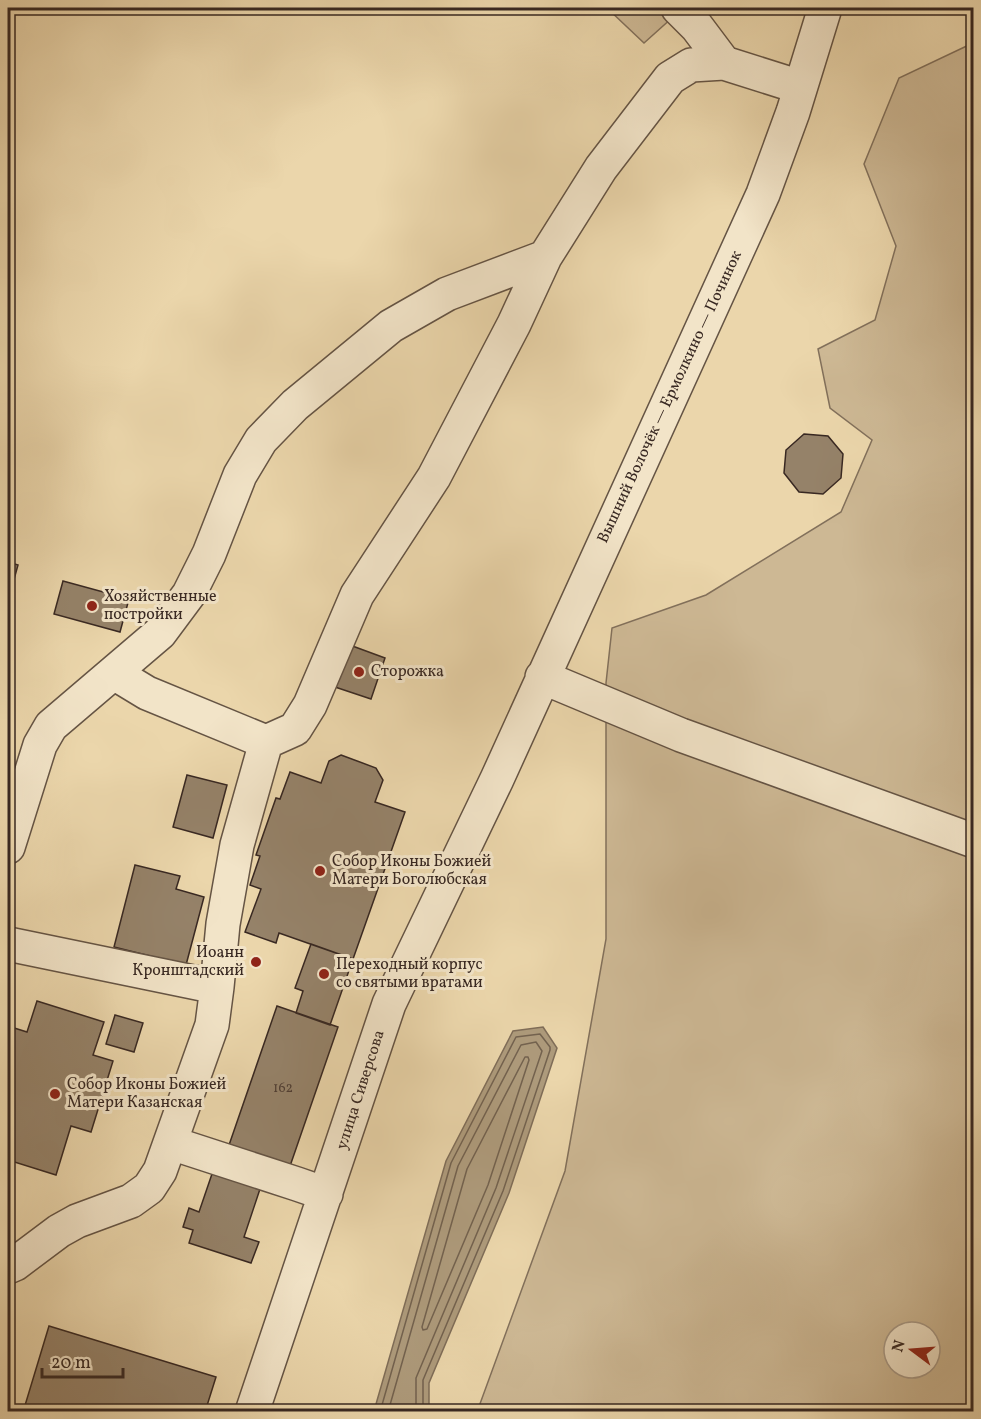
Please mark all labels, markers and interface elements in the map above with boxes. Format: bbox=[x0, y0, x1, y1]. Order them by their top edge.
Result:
street label: Вышний Волочёк — Ермолкино — Починок bbox=[592, 247, 748, 547]
place label: Хозяйственные постройки bbox=[104, 586, 217, 626]
marker: Хозяйственные постройки bbox=[85, 599, 99, 613]
place label: Сторожка bbox=[371, 661, 444, 683]
marker: Сторожка bbox=[352, 665, 366, 679]
place label: Собор Иконы Божией Матери Боголюбская bbox=[332, 851, 491, 891]
marker: Собор Иконы Божией Матери Боголюбская bbox=[313, 864, 327, 878]
place label: Иоанн Кронштадский bbox=[132, 942, 244, 982]
place label: Переходный корпус со святыми вратами bbox=[336, 954, 483, 994]
marker: Иоанн Кронштадский bbox=[249, 955, 263, 969]
marker: Переходный корпус со святыми вратами bbox=[317, 967, 331, 981]
street label: улица Сиверсова bbox=[331, 1027, 391, 1153]
place label: Собор Иконы Божией Матери Казанская bbox=[67, 1074, 226, 1114]
house number: 162 bbox=[273, 1079, 293, 1098]
marker: Собор Иконы Божией Матери Казанская bbox=[48, 1087, 62, 1101]
north arrow bbox=[882, 1320, 942, 1380]
text: N bbox=[887, 1337, 912, 1355]
scale bar bbox=[42, 1341, 123, 1379]
text: 20 m bbox=[51, 1351, 91, 1376]

